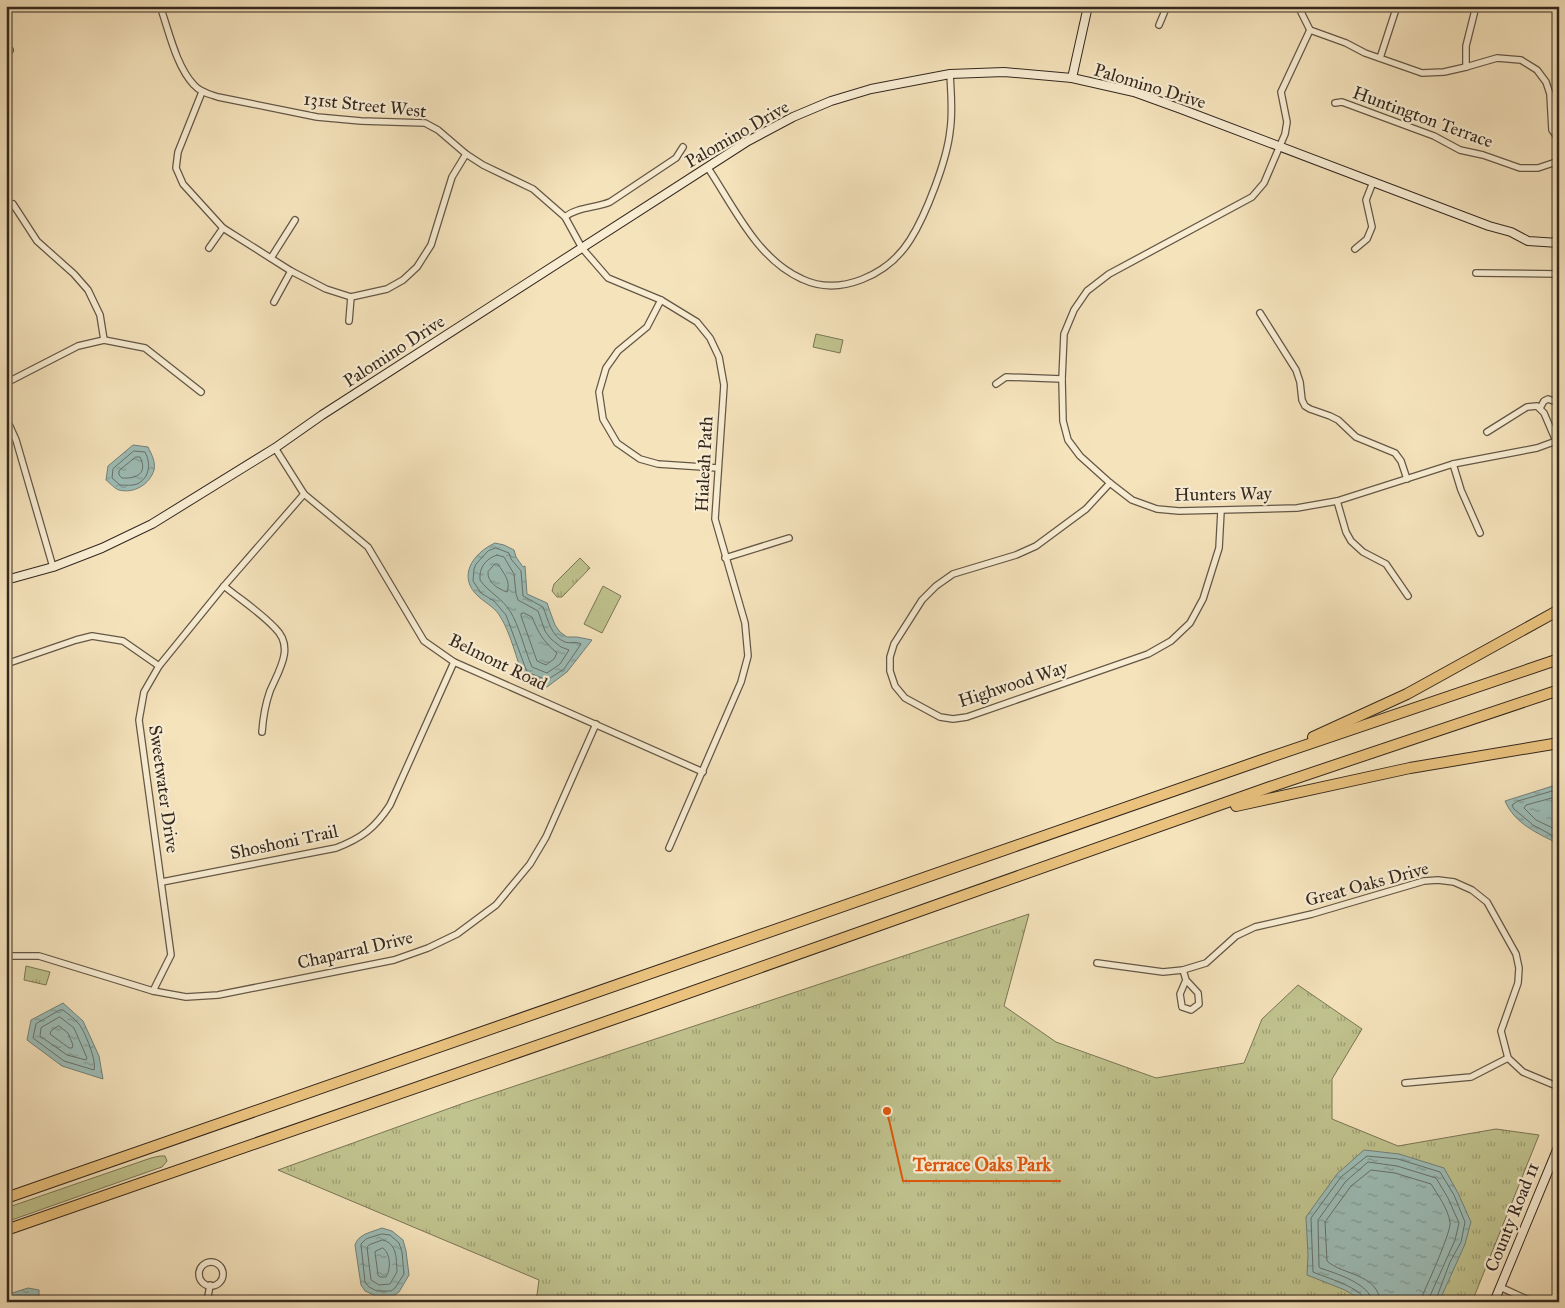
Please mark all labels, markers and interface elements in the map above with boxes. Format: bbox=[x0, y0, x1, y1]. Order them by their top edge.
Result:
street label: Palomino Drive bbox=[1091, 59, 1209, 113]
street label: Huntington Terrace bbox=[1349, 81, 1496, 154]
street label: 131st Street West bbox=[302, 88, 428, 122]
street label: Palomino Drive bbox=[681, 95, 793, 173]
street label: Palomino Drive bbox=[339, 310, 449, 392]
street label: Hialeah Path bbox=[691, 416, 717, 512]
street label: Hunters Way bbox=[1174, 482, 1273, 506]
street label: Belmont Road bbox=[445, 629, 551, 695]
street label: Highwood Way bbox=[956, 656, 1071, 713]
street label: Sweetwater Drive bbox=[144, 724, 184, 854]
street label: Shoshoni Trail bbox=[228, 820, 340, 864]
street label: Great Oaks Drive bbox=[1303, 857, 1431, 911]
street label: Chaparral Drive bbox=[295, 926, 415, 974]
callout: Terrace Oaks Park bbox=[903, 1147, 1061, 1181]
text: Terrace Oaks Park bbox=[912, 1153, 1052, 1176]
street label: County Road 11 bbox=[1480, 1159, 1544, 1275]

